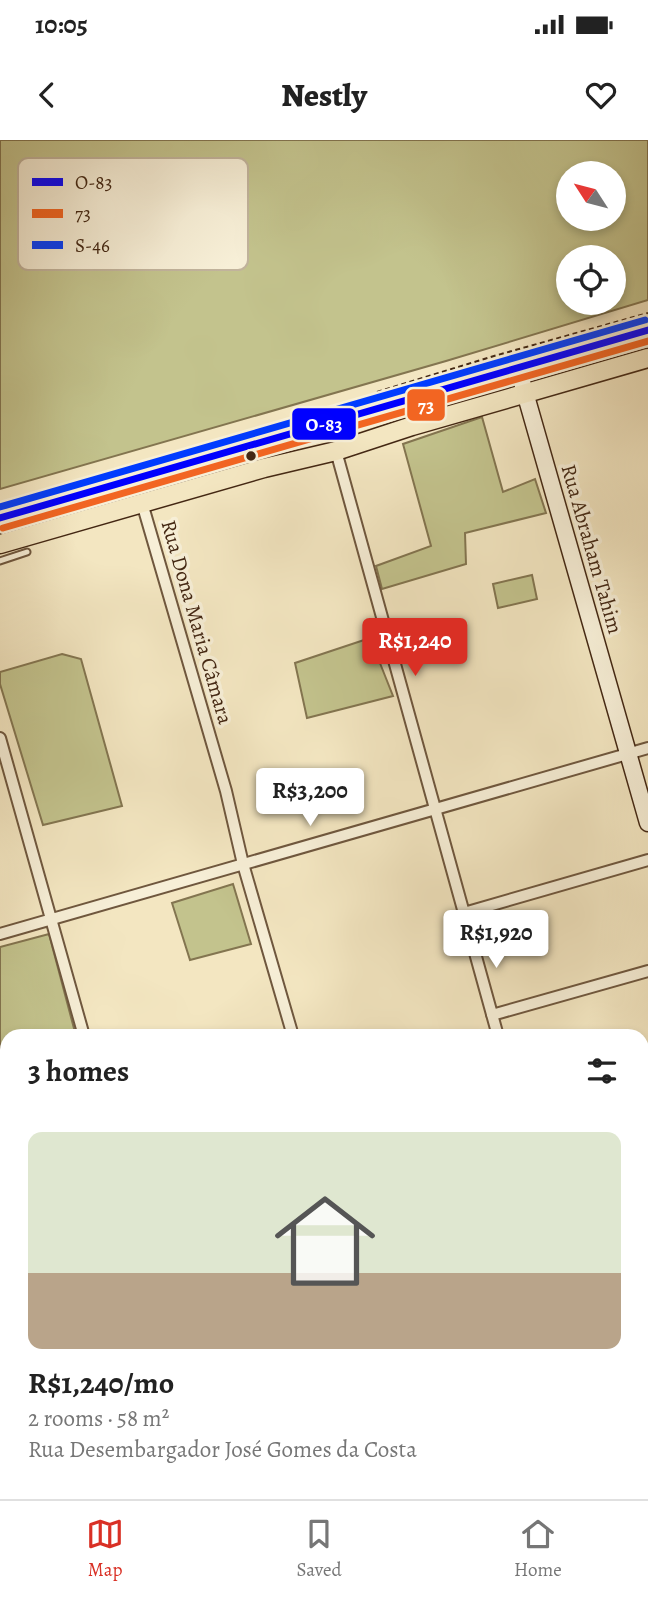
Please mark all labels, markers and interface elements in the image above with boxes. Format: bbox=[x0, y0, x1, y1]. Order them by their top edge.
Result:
text: 10:05 bbox=[35, 7, 88, 42]
text: Nestly bbox=[281, 73, 367, 117]
icon: back bbox=[28, 76, 66, 114]
icon: heart bbox=[582, 76, 620, 114]
legend bbox=[18, 158, 248, 270]
north arrow bbox=[556, 161, 626, 231]
map controls bbox=[556, 161, 626, 315]
text: O-83 bbox=[75, 170, 113, 196]
text: 73 bbox=[75, 201, 91, 227]
text: S-46 bbox=[75, 233, 110, 259]
button: locate bbox=[556, 245, 626, 315]
line badge: 73 bbox=[406, 388, 446, 422]
text: 73 bbox=[418, 393, 434, 419]
line badge: O-83 bbox=[291, 407, 357, 441]
text: O-83 bbox=[306, 412, 342, 438]
unlabelled marker bbox=[244, 449, 258, 463]
street label: Rua Abraham Tahim bbox=[554, 461, 630, 637]
street label: Rua Dona Maria Câmara bbox=[154, 517, 240, 728]
pin: R$1,240 bbox=[350, 618, 480, 678]
text: R$1,240 bbox=[378, 625, 452, 656]
pin: R$3,200 bbox=[245, 768, 375, 828]
text: R$3,200 bbox=[272, 775, 348, 806]
pin: R$1,920 bbox=[431, 910, 561, 970]
text: R$1,920 bbox=[459, 917, 533, 948]
text: 3 homes bbox=[28, 1051, 129, 1091]
icon: filters bbox=[583, 1052, 621, 1090]
icon: home bbox=[262, 1178, 388, 1304]
text: R$1,240/mo bbox=[28, 1363, 174, 1403]
text: 2 rooms · 58 m² bbox=[28, 1403, 169, 1434]
text: Rua Desembargador José Gomes da Costa bbox=[28, 1434, 417, 1465]
tab: Map bbox=[86, 1515, 124, 1583]
tab: Saved bbox=[297, 1515, 342, 1583]
tab: Home bbox=[514, 1515, 562, 1583]

